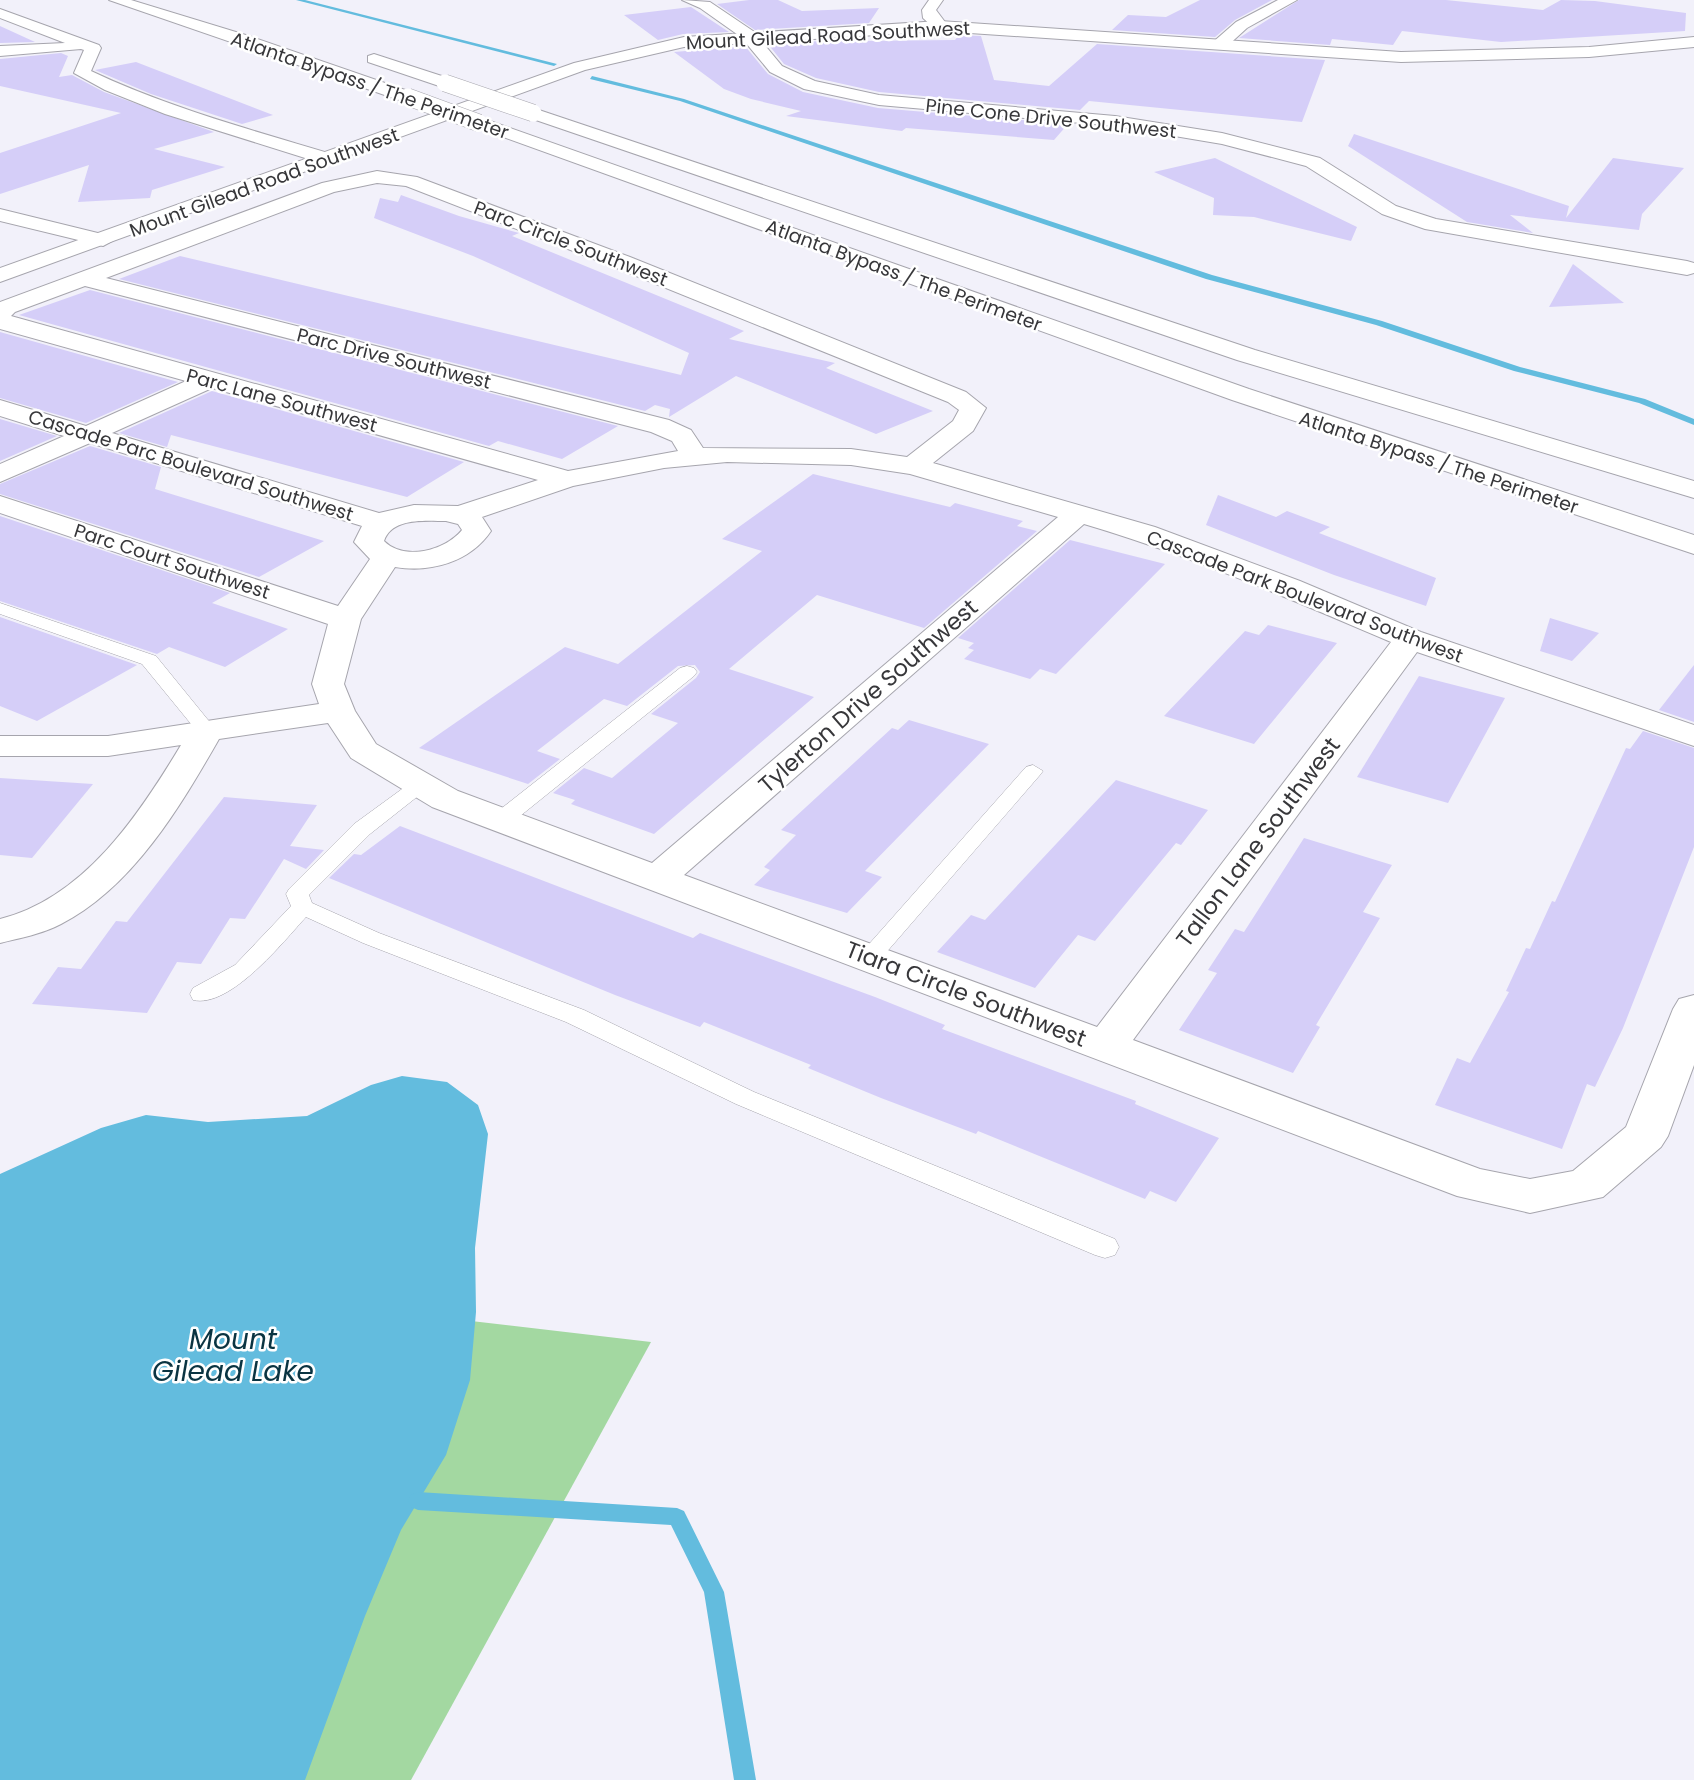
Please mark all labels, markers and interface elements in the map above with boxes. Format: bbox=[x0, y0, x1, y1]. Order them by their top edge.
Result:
street label: Mount Gilead Road Southwest bbox=[685, 15, 971, 56]
street label: Atlanta Bypass / The Perimeter bbox=[227, 25, 512, 146]
street label: Pine Cone Drive Southwest bbox=[924, 92, 1178, 145]
street label: Mount Gilead Road Southwest bbox=[126, 121, 403, 244]
street label: Parc Circle Southwest bbox=[470, 194, 672, 293]
street label: Atlanta Bypass / The Perimeter bbox=[762, 213, 1046, 338]
street label: Parc Drive Southwest bbox=[294, 321, 494, 396]
street label: Parc Lane Southwest bbox=[184, 362, 380, 439]
street label: Cascade Parc Boulevard Southwest bbox=[25, 403, 357, 528]
street label: Atlanta Bypass / The Perimeter bbox=[1296, 404, 1582, 520]
street label: Parc Court Southwest bbox=[70, 517, 273, 606]
street label: Cascade Park Boulevard Southwest bbox=[1143, 523, 1467, 669]
street label: Tylerton Drive Southwest bbox=[751, 592, 985, 800]
street label: Tallon Lane Southwest bbox=[1168, 731, 1348, 953]
street label: Tiara Circle Southwest bbox=[841, 933, 1091, 1055]
water label: Mount Gilead Lake bbox=[152, 1320, 314, 1391]

